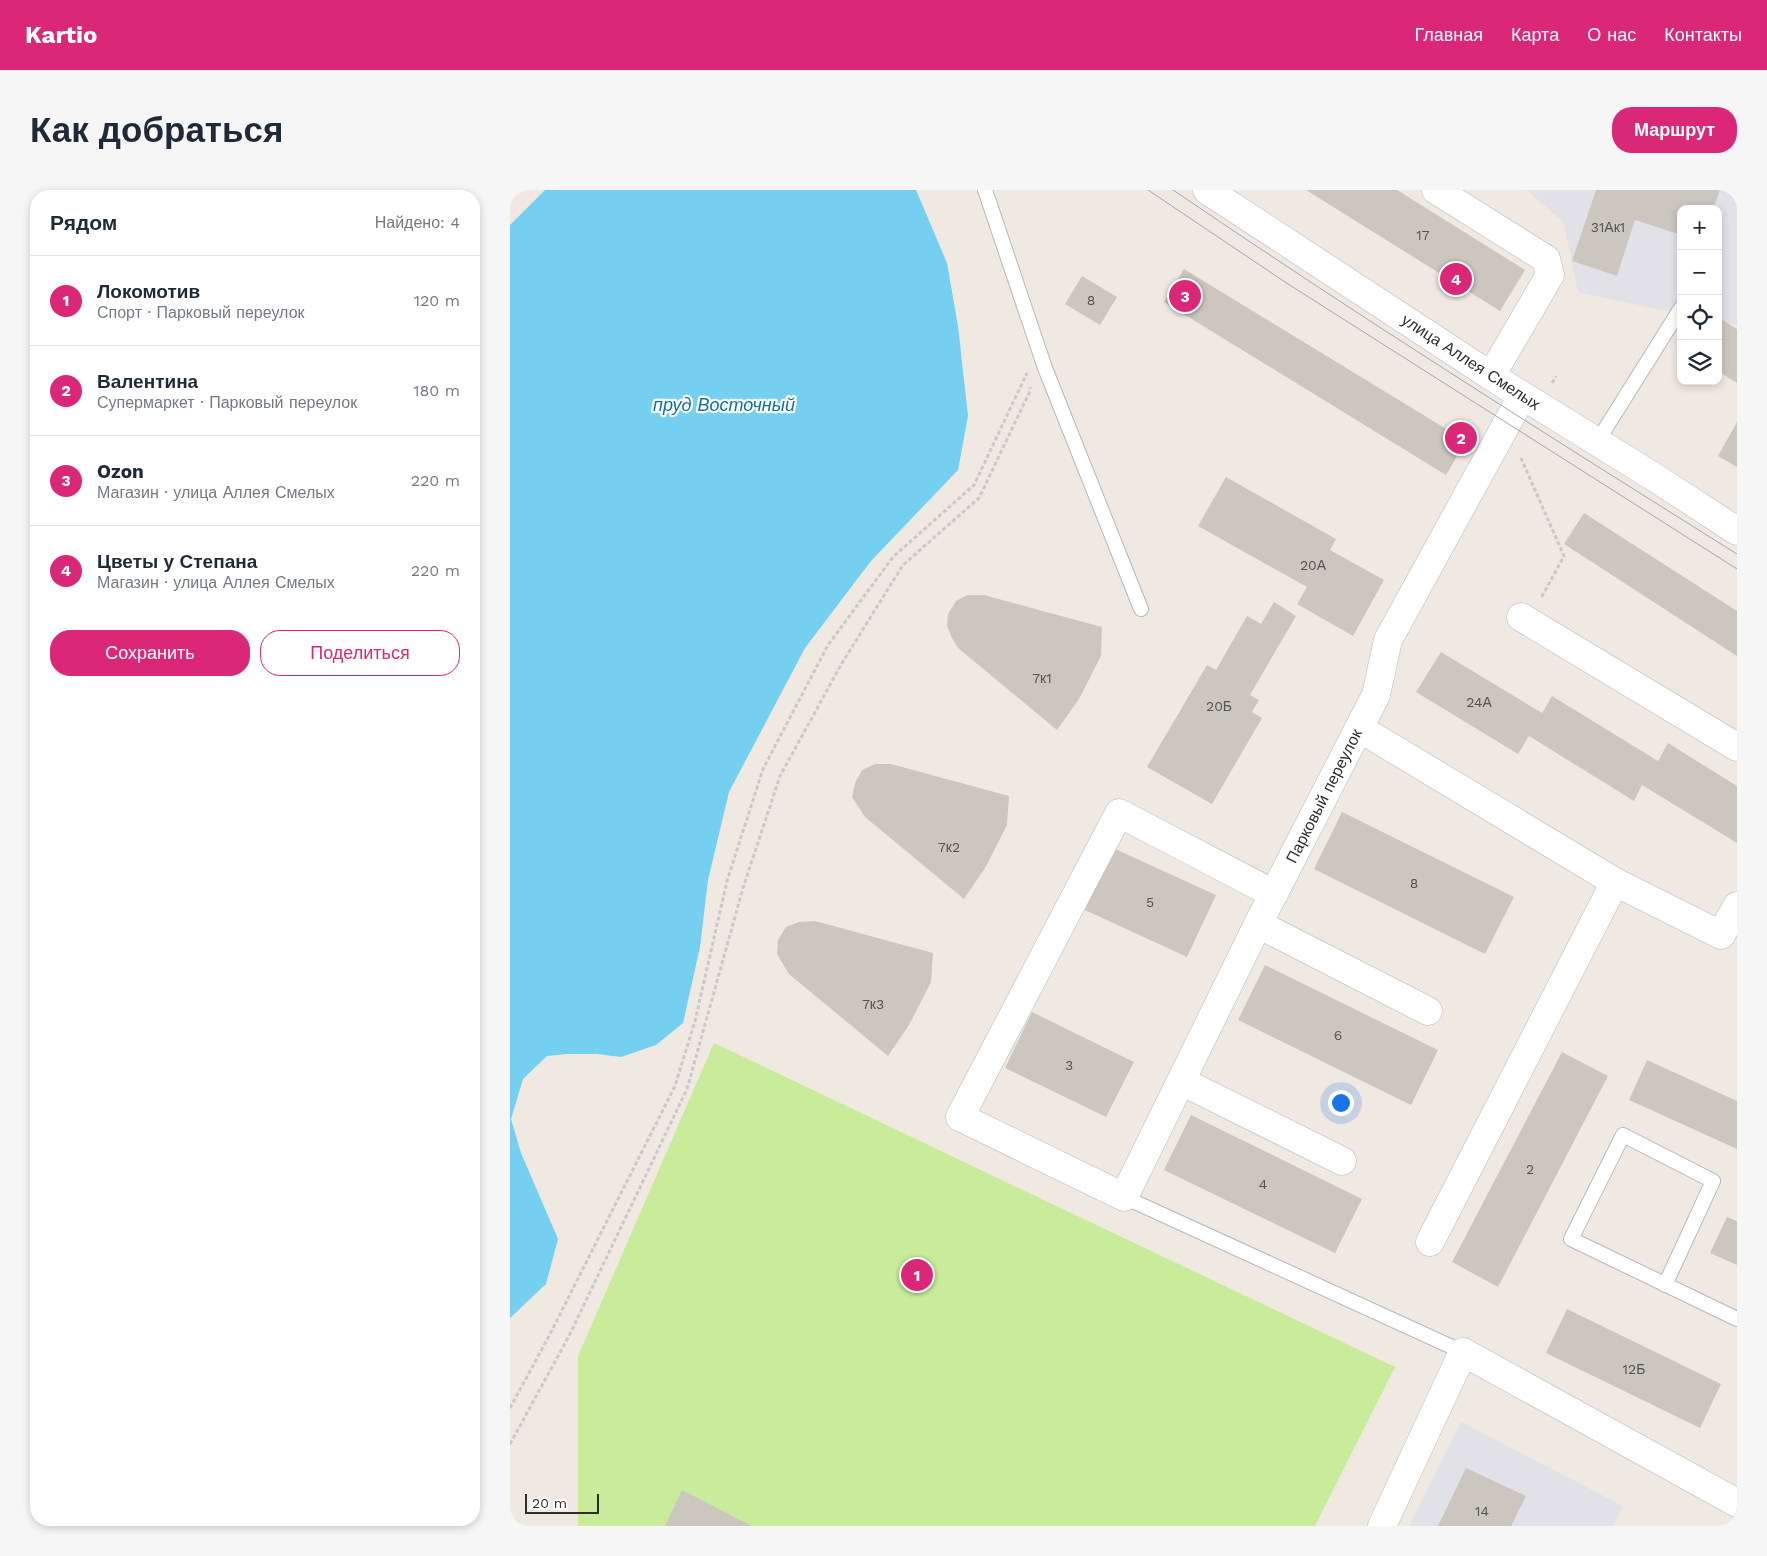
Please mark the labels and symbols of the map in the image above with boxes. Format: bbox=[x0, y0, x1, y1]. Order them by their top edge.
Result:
house number: 31Ак1 bbox=[1591, 219, 1625, 235]
house number: 17 bbox=[1416, 227, 1430, 243]
pin: 4 bbox=[1440, 260, 1472, 298]
pin: 3 bbox=[1169, 277, 1201, 315]
house number: 8 bbox=[1087, 292, 1095, 308]
street label: улица Аллея Смелых bbox=[1398, 310, 1544, 414]
water label: пруд Восточный bbox=[653, 394, 795, 415]
pin: 2 bbox=[1445, 419, 1477, 457]
house number: 20А bbox=[1300, 557, 1327, 573]
house number: 7к1 bbox=[1032, 670, 1052, 686]
house number: 24А bbox=[1466, 694, 1492, 710]
house number: 20Б bbox=[1206, 698, 1232, 714]
street label: Парковый переулок bbox=[1282, 725, 1367, 866]
house number: 7к2 bbox=[938, 839, 960, 855]
house number: 8 bbox=[1410, 875, 1418, 891]
house number: 5 bbox=[1146, 894, 1154, 910]
house number: 7к3 bbox=[862, 996, 884, 1012]
house number: 6 bbox=[1334, 1027, 1342, 1043]
house number: 3 bbox=[1065, 1057, 1073, 1073]
your location bbox=[1328, 1090, 1354, 1116]
house number: 2 bbox=[1526, 1161, 1534, 1177]
house number: 4 bbox=[1259, 1176, 1267, 1192]
pin: 1 bbox=[901, 1256, 933, 1294]
house number: 12Б bbox=[1623, 1361, 1645, 1377]
scale bar bbox=[525, 1491, 599, 1514]
house number: 14 bbox=[1475, 1503, 1489, 1519]

